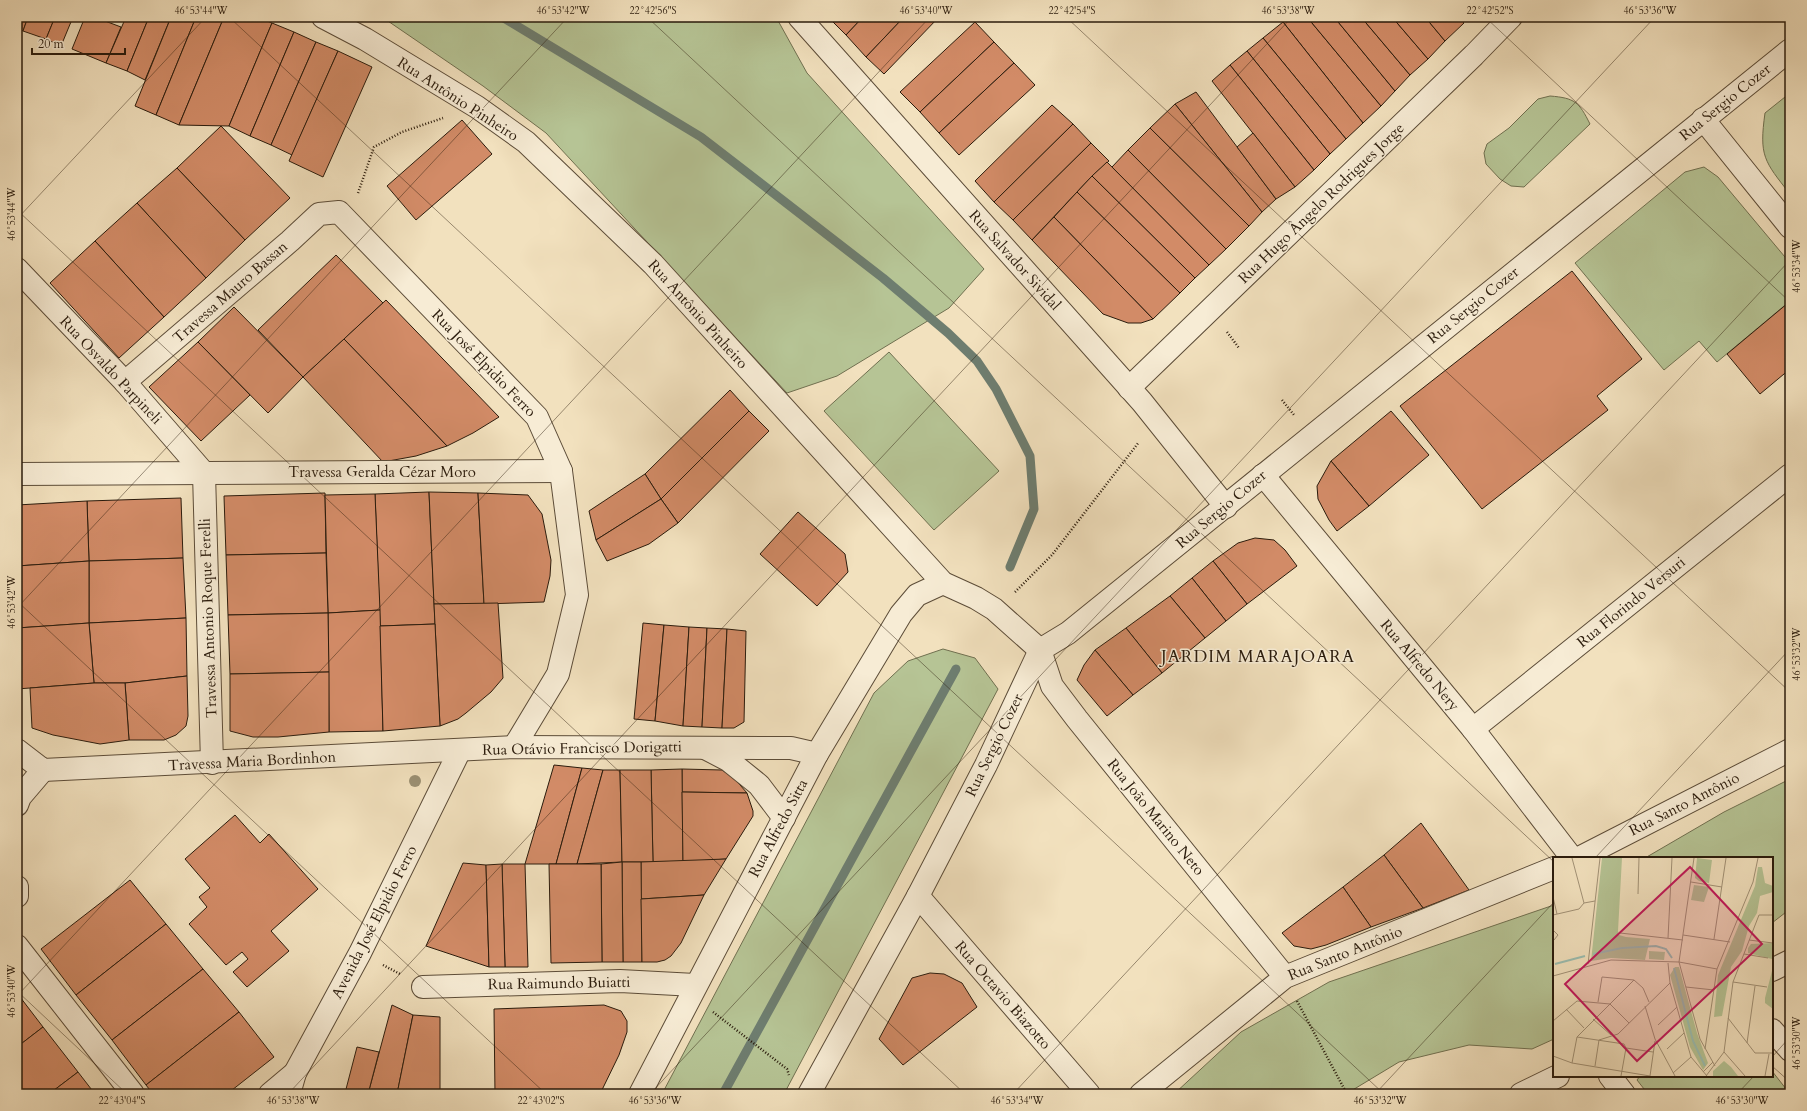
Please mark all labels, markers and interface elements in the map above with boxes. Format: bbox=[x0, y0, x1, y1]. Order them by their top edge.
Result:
text: 46°53'44"W bbox=[174, 4, 229, 18]
text: 46°53'42"W bbox=[536, 4, 591, 18]
text: 22°42'56"S bbox=[629, 4, 677, 18]
text: 46°53'40"W bbox=[899, 4, 954, 18]
text: 22°42'54"S bbox=[1048, 4, 1096, 18]
text: 46°53'38"W bbox=[1261, 4, 1316, 18]
text: 22°42'52"S bbox=[1466, 4, 1514, 18]
text: 46°53'36"W bbox=[1623, 4, 1678, 18]
scale bar bbox=[32, 30, 125, 56]
text: 20 m bbox=[38, 36, 65, 52]
street label: Rua Antônio Pinheiro bbox=[394, 52, 522, 146]
street label: Rua Sergio Cozer bbox=[1675, 59, 1775, 145]
street label: Rua Hugo Ângelo Rodrigues Jorge bbox=[1233, 117, 1408, 288]
text: 46°53'44"W bbox=[5, 186, 19, 241]
street label: Rua Salvador Sividal bbox=[965, 206, 1066, 315]
street label: Travessa Mauro Bassan bbox=[168, 236, 292, 347]
text: 46°53'34"W bbox=[1790, 238, 1804, 293]
street label: Rua Antônio Pinheiro bbox=[644, 255, 752, 373]
street label: Rua Sergio Cozer bbox=[1423, 262, 1523, 348]
street label: Rua José Elpidio Ferro bbox=[427, 305, 541, 421]
street label: Rua Osvaldo Parpineli bbox=[55, 311, 167, 429]
street label: Travessa Geralda Cézar Moro bbox=[288, 462, 476, 482]
street label: Rua Sergio Cozer bbox=[1172, 465, 1271, 553]
street label: Travessa Antonio Roque Ferelli bbox=[195, 518, 221, 718]
street label: Rua Florindo Versuri bbox=[1573, 552, 1689, 652]
text: 46°53'42"W bbox=[5, 574, 19, 629]
street label: Rua Alfredo Nery bbox=[1376, 615, 1464, 715]
text: 46°53'32"W bbox=[1790, 626, 1804, 681]
district label: JARDIM MARAJOARA bbox=[1158, 645, 1355, 668]
street label: Rua Sergio Cozer bbox=[960, 690, 1028, 800]
street label: Rua Otávio Francisco Dorigatti bbox=[482, 736, 682, 760]
street label: Travessa Maria Bordinhon bbox=[168, 747, 337, 775]
street label: Rua João Marino Neto bbox=[1103, 755, 1209, 879]
street label: Rua Santo Antônio bbox=[1625, 768, 1743, 840]
street label: Rua Alfredo Sitta bbox=[744, 775, 812, 881]
street label: Avenida José Elpidio Ferro bbox=[327, 842, 421, 1002]
inset map bbox=[1553, 857, 1773, 1077]
street label: Rua Santo Antônio bbox=[1285, 921, 1405, 985]
street label: Rua Octavio Biazotto bbox=[950, 937, 1056, 1053]
text: 46°53'40"W bbox=[5, 963, 19, 1018]
street label: Rua Raimundo Buiatti bbox=[488, 972, 630, 994]
text: 46°53'30"W bbox=[1790, 1015, 1804, 1070]
text: 22°43'04"S bbox=[98, 1094, 146, 1108]
text: 46°53'38"W bbox=[266, 1094, 321, 1108]
text: 22°43'02"S bbox=[517, 1094, 565, 1108]
text: 46°53'36"W bbox=[628, 1094, 683, 1108]
text: 46°53'34"W bbox=[990, 1094, 1045, 1108]
text: 46°53'32"W bbox=[1353, 1094, 1408, 1108]
text: 46°53'30"W bbox=[1715, 1094, 1770, 1108]

